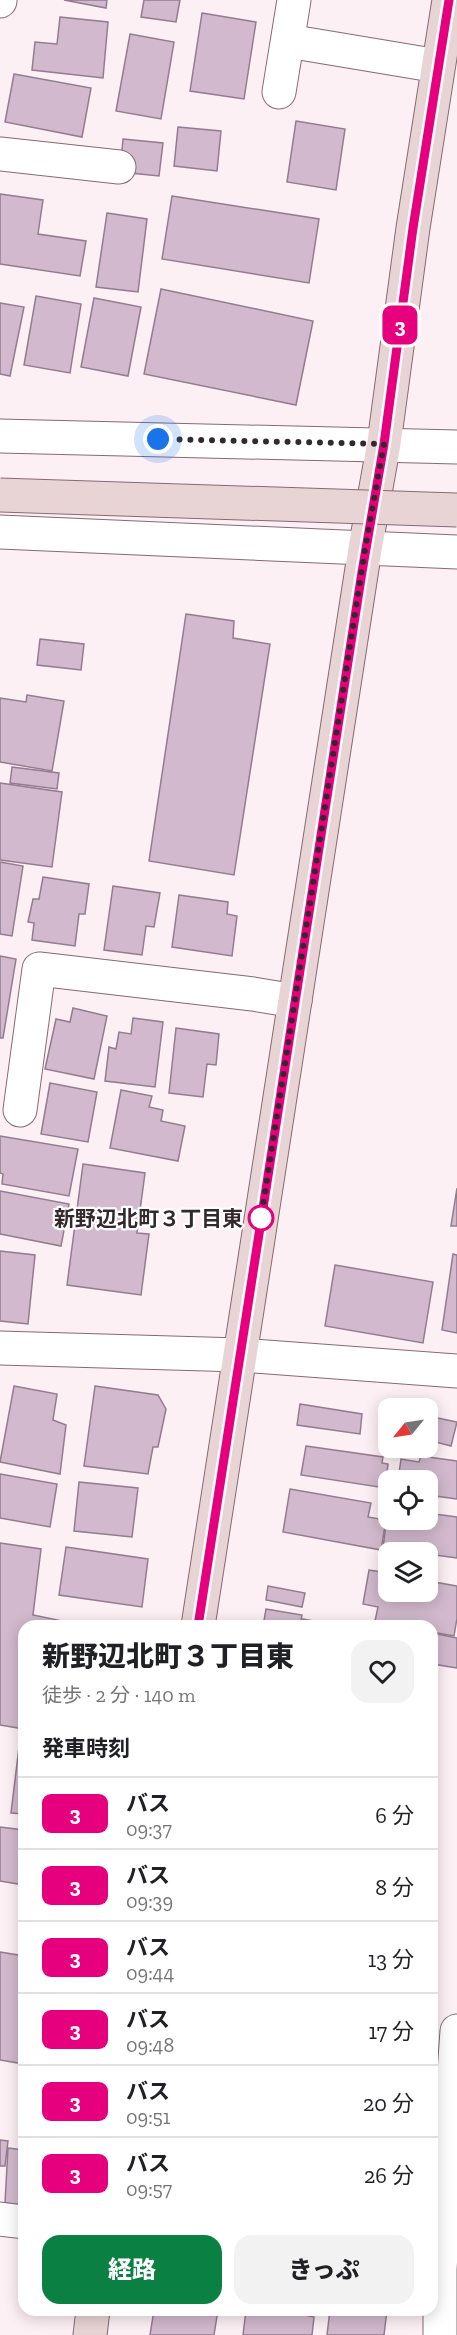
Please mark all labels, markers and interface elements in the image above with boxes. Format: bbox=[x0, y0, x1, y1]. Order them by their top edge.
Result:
line badge: 3 bbox=[380, 306, 420, 344]
text: 3 bbox=[394, 313, 406, 338]
your location bbox=[143, 424, 173, 454]
marker: 新野辺北町３丁目東 bbox=[248, 1205, 274, 1231]
place label: 新野辺北町３丁目東 bbox=[54, 1206, 243, 1231]
north arrow bbox=[378, 1398, 438, 1458]
map controls bbox=[378, 1398, 438, 1602]
button: locate bbox=[378, 1470, 438, 1530]
button: layers bbox=[378, 1542, 438, 1602]
text: 新野辺北町３丁目東 bbox=[42, 1640, 294, 1673]
button: heart bbox=[351, 1640, 414, 1703]
text: 徒歩 · 2 分 · 140 m bbox=[42, 1683, 196, 1707]
text: 発車時刻 bbox=[42, 1735, 130, 1762]
text: バス bbox=[126, 1790, 170, 1817]
text: 3 bbox=[69, 1801, 81, 1826]
text: 6 分 bbox=[375, 1802, 414, 1829]
text: 09:37 bbox=[126, 1817, 172, 1841]
text: バス bbox=[126, 1862, 170, 1889]
text: 3 bbox=[69, 1873, 81, 1898]
text: 8 分 bbox=[375, 1874, 414, 1901]
text: 09:39 bbox=[126, 1889, 173, 1913]
text: バス bbox=[126, 1934, 170, 1961]
text: 3 bbox=[69, 1945, 81, 1970]
text: 13 分 bbox=[368, 1946, 414, 1973]
text: 09:44 bbox=[126, 1961, 174, 1985]
text: バス bbox=[126, 2006, 170, 2033]
text: 3 bbox=[69, 2017, 81, 2042]
text: 17 分 bbox=[369, 2018, 414, 2045]
text: 09:48 bbox=[126, 2033, 174, 2057]
text: バス bbox=[126, 2078, 170, 2105]
text: 3 bbox=[69, 2089, 81, 2114]
text: 20 分 bbox=[363, 2090, 414, 2117]
text: 09:51 bbox=[126, 2105, 171, 2129]
text: バス bbox=[126, 2150, 170, 2177]
text: 3 bbox=[69, 2161, 81, 2186]
text: 26 分 bbox=[364, 2162, 414, 2189]
text: 09:57 bbox=[126, 2177, 172, 2201]
button: 経路 bbox=[42, 2235, 222, 2304]
button: きっぷ bbox=[234, 2235, 414, 2304]

